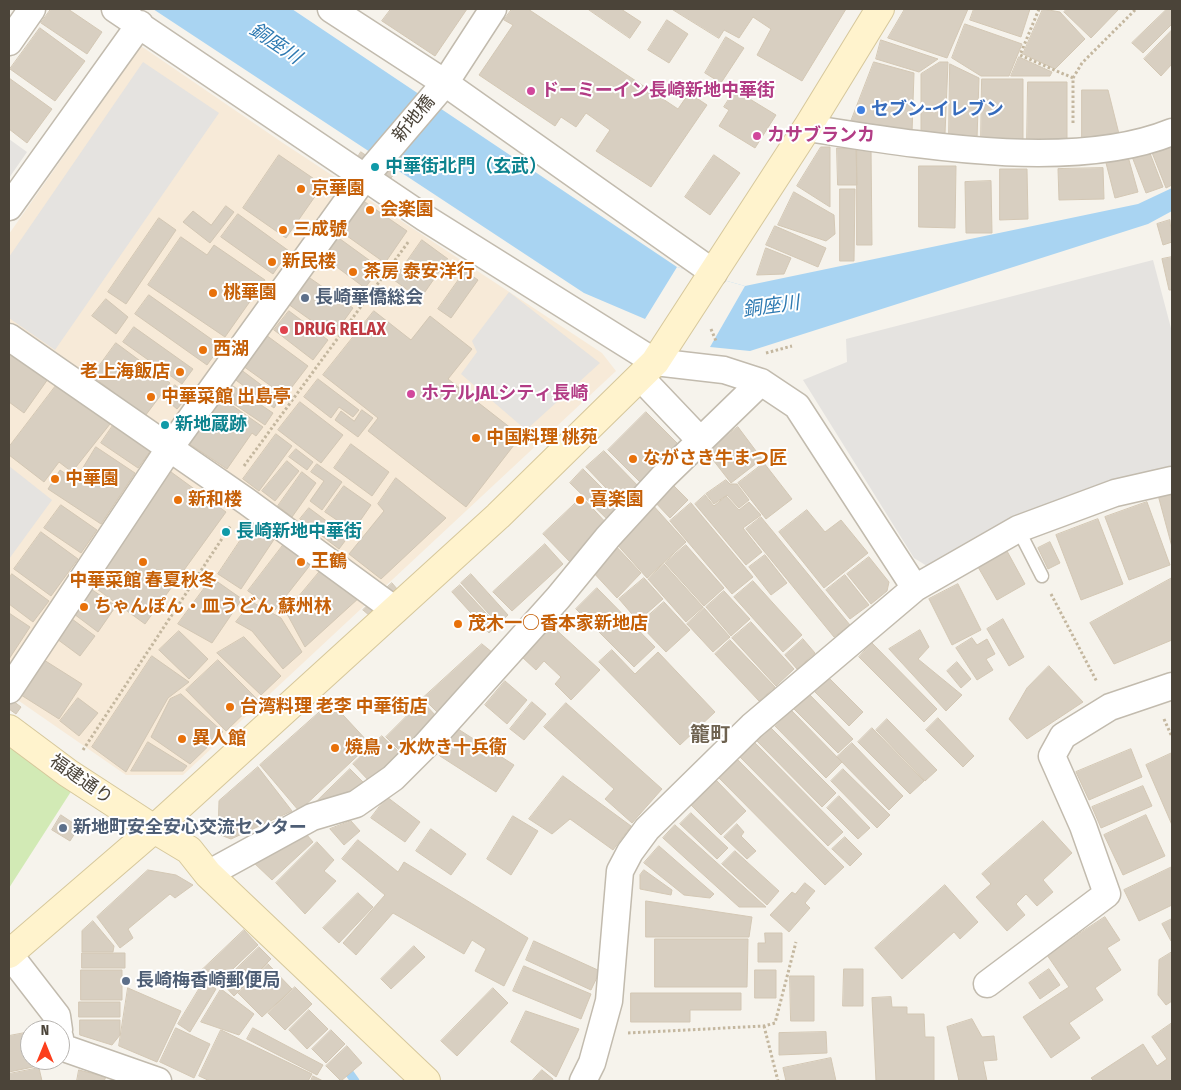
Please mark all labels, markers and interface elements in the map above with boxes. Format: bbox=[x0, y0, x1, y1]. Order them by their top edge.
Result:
water label: 銅座川 bbox=[245, 19, 305, 69]
place label: ドーミーイン長崎新地中華街 bbox=[541, 80, 775, 102]
marker: ドーミーイン長崎新地中華街 bbox=[525, 85, 537, 97]
street label: 新地橋 bbox=[388, 91, 440, 147]
place label: セブン-イレブン bbox=[871, 99, 1004, 121]
marker: セブン-イレブン bbox=[855, 104, 867, 116]
place label: カサブランカ bbox=[767, 125, 875, 147]
marker: カサブランカ bbox=[751, 130, 763, 142]
place label: 中華街北門（玄武） bbox=[385, 156, 547, 178]
marker: 中華街北門（玄武） bbox=[369, 161, 381, 173]
place label: 京華園 bbox=[311, 178, 365, 200]
marker: 京華園 bbox=[295, 183, 307, 195]
place label: 会楽園 bbox=[380, 199, 434, 221]
marker: 会楽園 bbox=[364, 204, 376, 216]
place label: 三成號 bbox=[293, 219, 347, 241]
marker: 三成號 bbox=[277, 224, 289, 236]
place label: 新民楼 bbox=[282, 251, 336, 273]
marker: 新民楼 bbox=[266, 256, 278, 268]
place label: 茶房 泰安洋行 bbox=[363, 261, 475, 283]
marker: 茶房 泰安洋行 bbox=[347, 266, 359, 278]
place label: 桃華園 bbox=[223, 282, 277, 304]
marker: 桃華園 bbox=[207, 287, 219, 299]
place label: 長崎華僑総会 bbox=[315, 287, 423, 309]
marker: 長崎華僑総会 bbox=[299, 292, 311, 304]
water label: 銅座川 bbox=[741, 292, 801, 322]
place label: DRUG RELAX bbox=[294, 319, 386, 341]
marker: DRUG RELAX bbox=[278, 324, 290, 336]
place label: 西湖 bbox=[213, 339, 249, 361]
marker: 西湖 bbox=[197, 344, 209, 356]
place label: 老上海飯店 bbox=[80, 361, 170, 383]
marker: 老上海飯店 bbox=[174, 366, 186, 378]
place label: ホテルJALシティ長崎 bbox=[421, 383, 588, 405]
place label: 中華菜館 出島亭 bbox=[161, 386, 291, 408]
marker: ホテルJALシティ長崎 bbox=[405, 388, 417, 400]
marker: 中華菜館 出島亭 bbox=[145, 391, 157, 403]
place label: 新地蔵跡 bbox=[175, 414, 247, 436]
marker: 新地蔵跡 bbox=[159, 419, 171, 431]
place label: 中国料理 桃苑 bbox=[486, 427, 598, 449]
marker: 中国料理 桃苑 bbox=[470, 432, 482, 444]
place label: ながさき牛まつ匠 bbox=[643, 448, 787, 470]
marker: ながさき牛まつ匠 bbox=[627, 453, 639, 465]
place label: 中華園 bbox=[65, 468, 119, 490]
marker: 中華園 bbox=[49, 473, 61, 485]
place label: 新和楼 bbox=[188, 489, 242, 511]
place label: 喜楽園 bbox=[590, 489, 644, 511]
marker: 新和楼 bbox=[172, 494, 184, 506]
marker: 喜楽園 bbox=[574, 494, 586, 506]
place label: 長崎新地中華街 bbox=[236, 521, 362, 543]
marker: 長崎新地中華街 bbox=[220, 526, 232, 538]
place label: 王鶴 bbox=[311, 551, 347, 573]
marker: 中華菜館 春夏秋冬 bbox=[137, 556, 149, 568]
marker: 王鶴 bbox=[295, 556, 307, 568]
place label: 中華菜館 春夏秋冬 bbox=[69, 570, 217, 592]
place label: ちゃんぽん・皿うどん 蘇州林 bbox=[94, 596, 332, 618]
marker: ちゃんぽん・皿うどん 蘇州林 bbox=[78, 601, 90, 613]
place label: 茂木一○香本家新地店 bbox=[468, 613, 648, 635]
marker: 茂木一○香本家新地店 bbox=[452, 618, 464, 630]
place label: 台湾料理 老李 中華街店 bbox=[240, 696, 427, 718]
marker: 台湾料理 老李 中華街店 bbox=[224, 701, 236, 713]
district label: 籠町 bbox=[690, 723, 730, 747]
place label: 異人館 bbox=[192, 728, 246, 750]
marker: 異人館 bbox=[176, 733, 188, 745]
place label: 焼鳥・水炊き十兵衛 bbox=[345, 737, 507, 759]
marker: 焼鳥・水炊き十兵衛 bbox=[329, 742, 341, 754]
street label: 福建通り bbox=[45, 751, 117, 809]
place label: 新地町安全安心交流センター bbox=[73, 817, 307, 839]
marker: 新地町安全安心交流センター bbox=[57, 822, 69, 834]
place label: 長崎梅香崎郵便局 bbox=[136, 970, 280, 992]
marker: 長崎梅香崎郵便局 bbox=[120, 975, 132, 987]
north arrow bbox=[20, 1020, 70, 1070]
text: N bbox=[41, 1022, 49, 1039]

